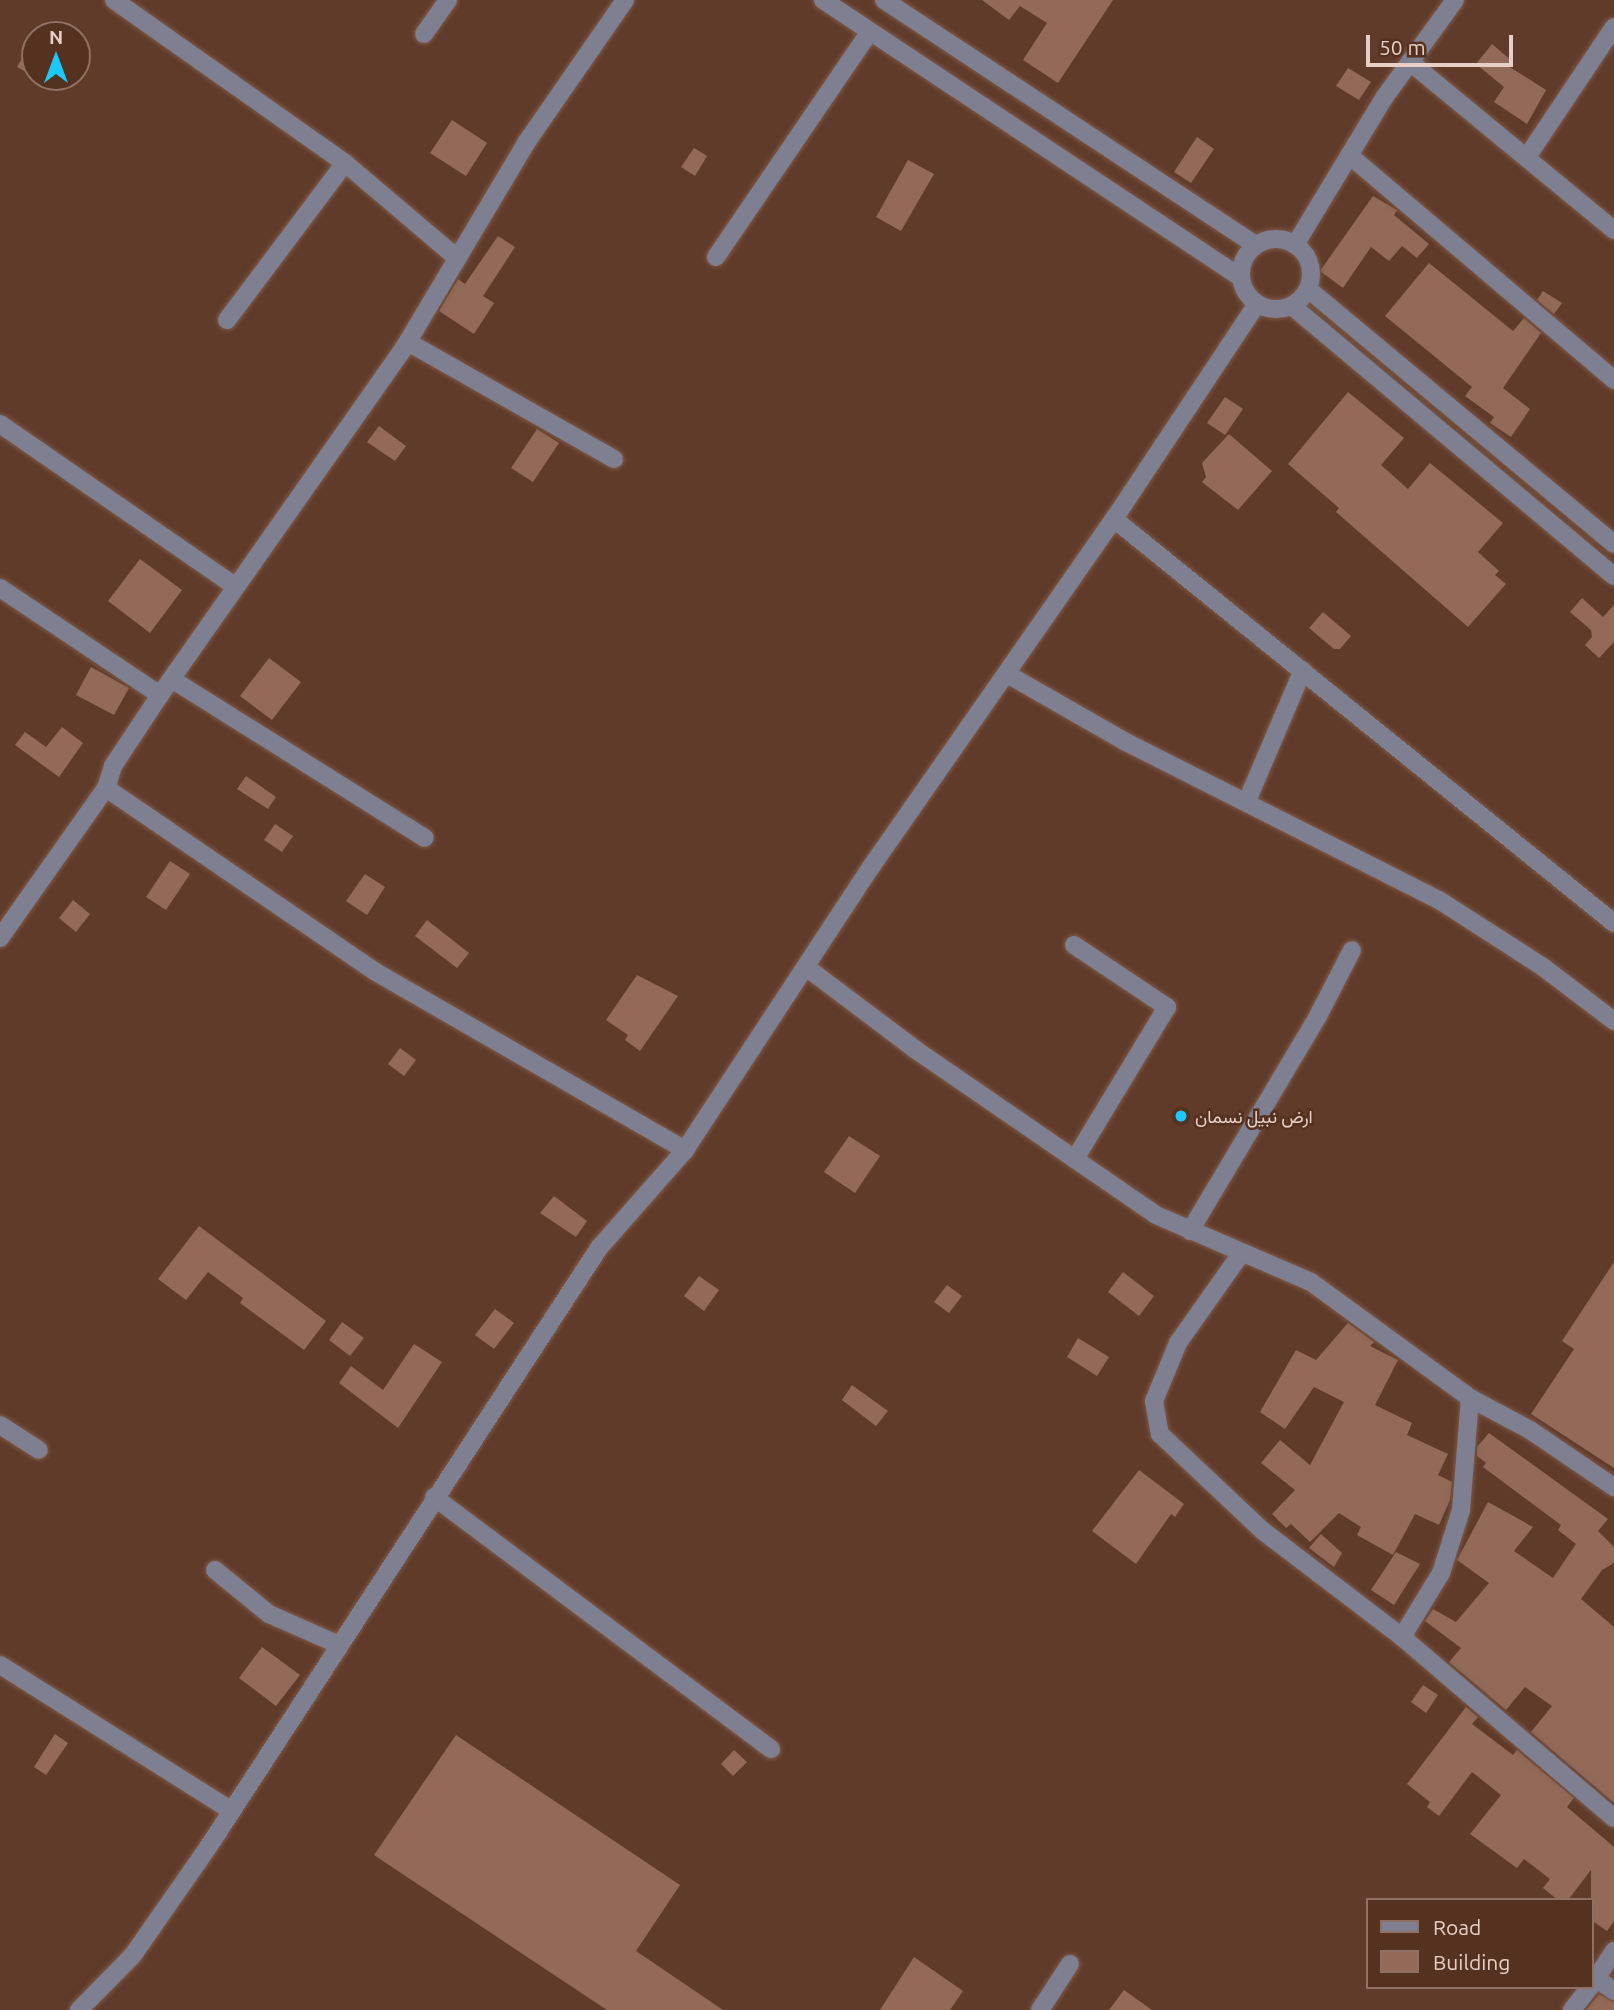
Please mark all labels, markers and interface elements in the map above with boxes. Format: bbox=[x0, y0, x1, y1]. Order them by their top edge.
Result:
north arrow bbox=[21, 21, 91, 91]
scale bar bbox=[1369, 21, 1516, 65]
text: N bbox=[49, 26, 63, 48]
text: 50 m bbox=[1379, 35, 1426, 59]
place label: ارض نبيل نسمان bbox=[1195, 1105, 1313, 1127]
marker: ارض نبيل نسمان bbox=[1173, 1108, 1189, 1124]
legend bbox=[1366, 1898, 1593, 1989]
text: Road bbox=[1433, 1915, 1481, 1939]
text: Building bbox=[1433, 1950, 1510, 1974]

